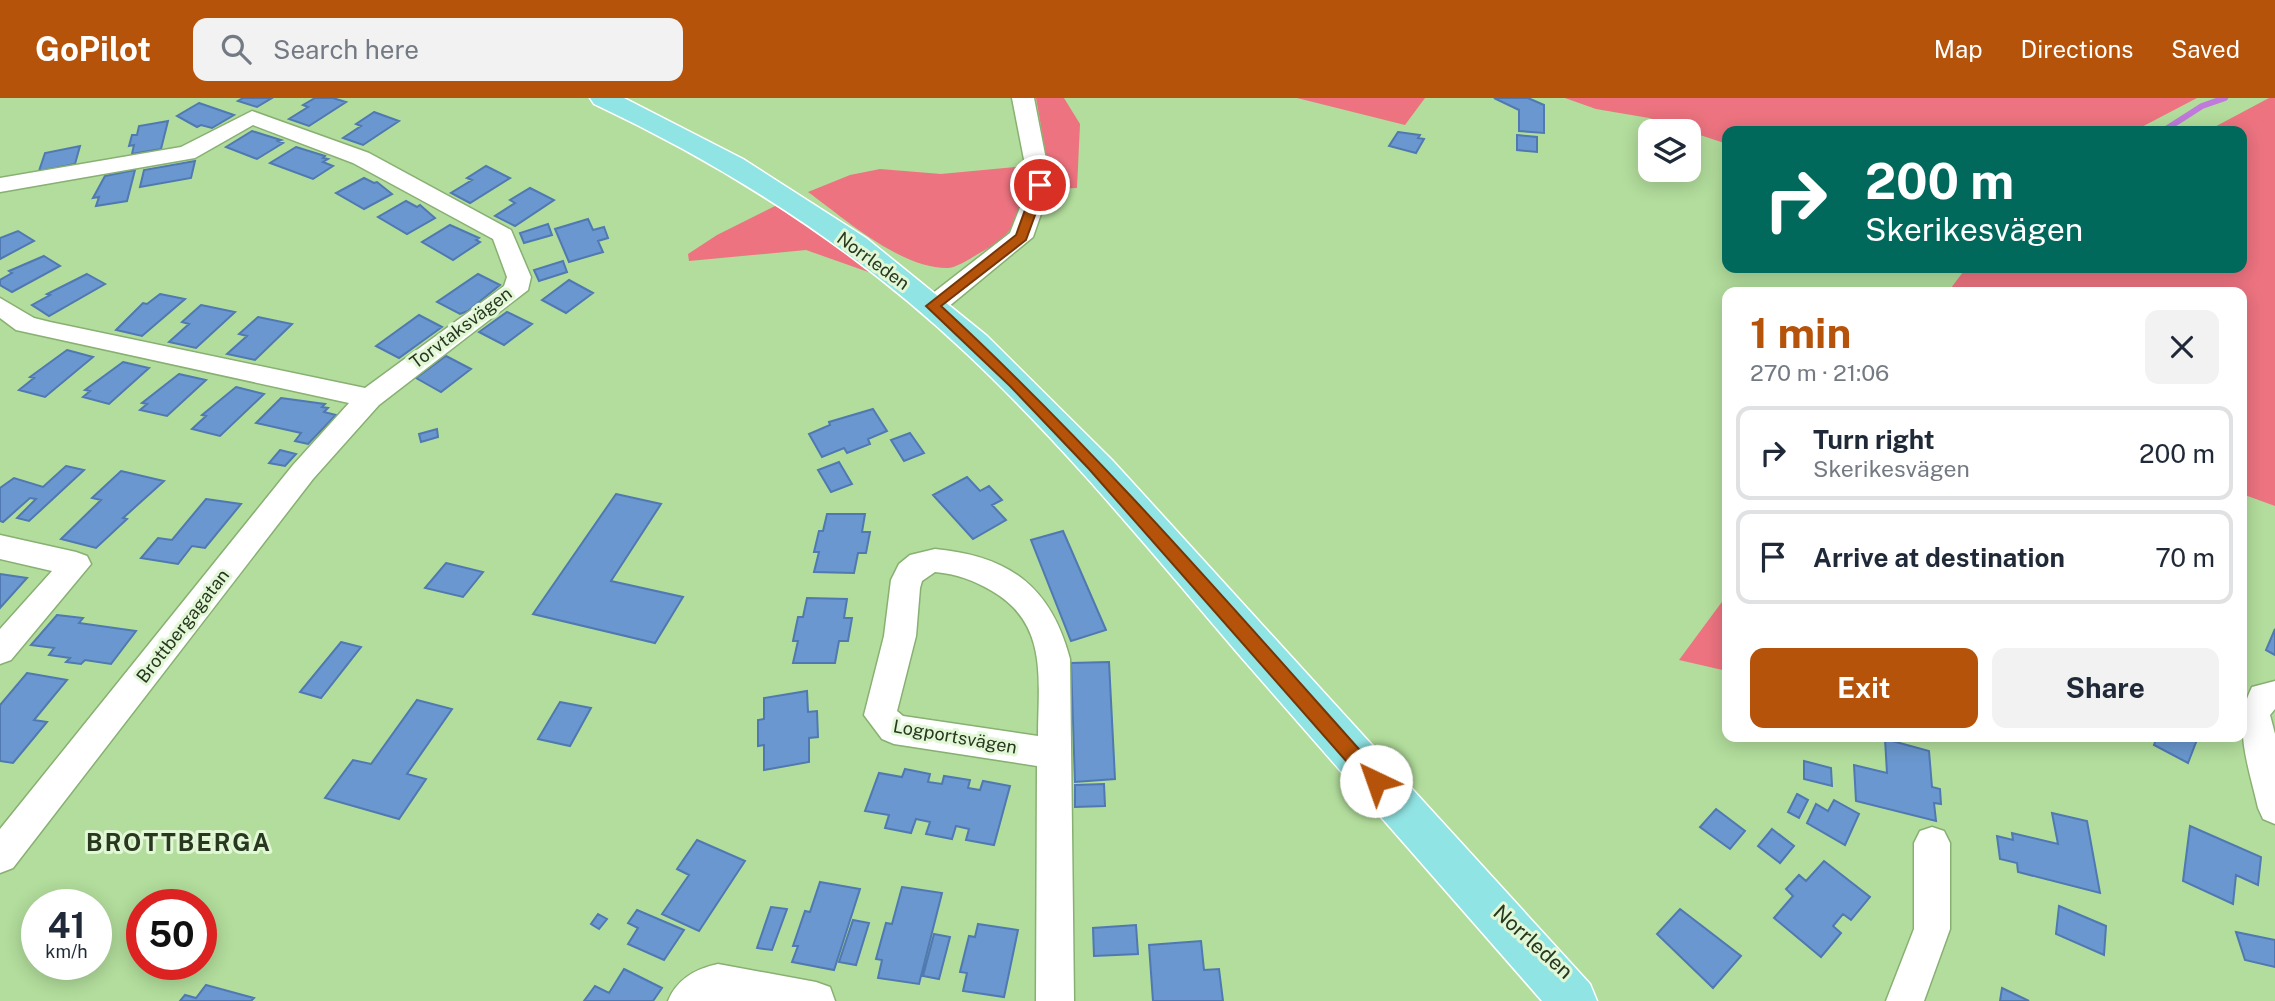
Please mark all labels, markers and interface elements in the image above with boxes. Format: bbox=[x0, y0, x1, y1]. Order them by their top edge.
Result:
search box bbox=[193, 18, 683, 81]
text: GoPilot bbox=[35, 30, 151, 68]
icon: search bbox=[217, 30, 255, 68]
text: Search here bbox=[273, 34, 419, 65]
text: Map bbox=[1934, 35, 1983, 63]
text: Directions bbox=[2021, 35, 2133, 63]
text: Saved bbox=[2171, 35, 2240, 63]
map controls bbox=[1638, 119, 1701, 182]
button: layers bbox=[1638, 119, 1701, 182]
text: 200 m bbox=[1865, 152, 2014, 210]
icon: right bbox=[1750, 154, 1841, 245]
pin bbox=[1010, 155, 1070, 215]
icon: arrive bbox=[1021, 166, 1059, 204]
text: Skerikesvägen bbox=[1865, 211, 2083, 248]
street label: Norrleden bbox=[833, 227, 914, 294]
street label: Torvtaksvägen bbox=[406, 282, 516, 373]
text: 1 min bbox=[1750, 308, 1851, 357]
button: close bbox=[2145, 310, 2219, 384]
text: 270 m · 21:06 bbox=[1750, 359, 1889, 386]
text: Turn right bbox=[1813, 424, 1935, 455]
icon: right bbox=[1754, 434, 1792, 472]
text: 200 m bbox=[2139, 438, 2215, 469]
text: Skerikesvägen bbox=[1813, 455, 1970, 482]
icon: arrive bbox=[1754, 538, 1792, 576]
text: Arrive at destination bbox=[1813, 542, 2065, 573]
text: 70 m bbox=[2155, 542, 2215, 573]
street label: Brottbergagatan bbox=[132, 565, 233, 687]
button: Exit bbox=[1750, 648, 1978, 728]
button: Share bbox=[1992, 648, 2219, 728]
street label: Logportsvägen bbox=[892, 715, 1019, 758]
position arrow bbox=[1339, 744, 1413, 818]
district label: BROTTBERGA bbox=[86, 828, 272, 856]
speed limit sign: 50 bbox=[126, 889, 217, 980]
street label: Norrleden bbox=[1488, 899, 1578, 984]
text: 41 bbox=[48, 905, 85, 946]
text: km/h bbox=[45, 941, 88, 962]

